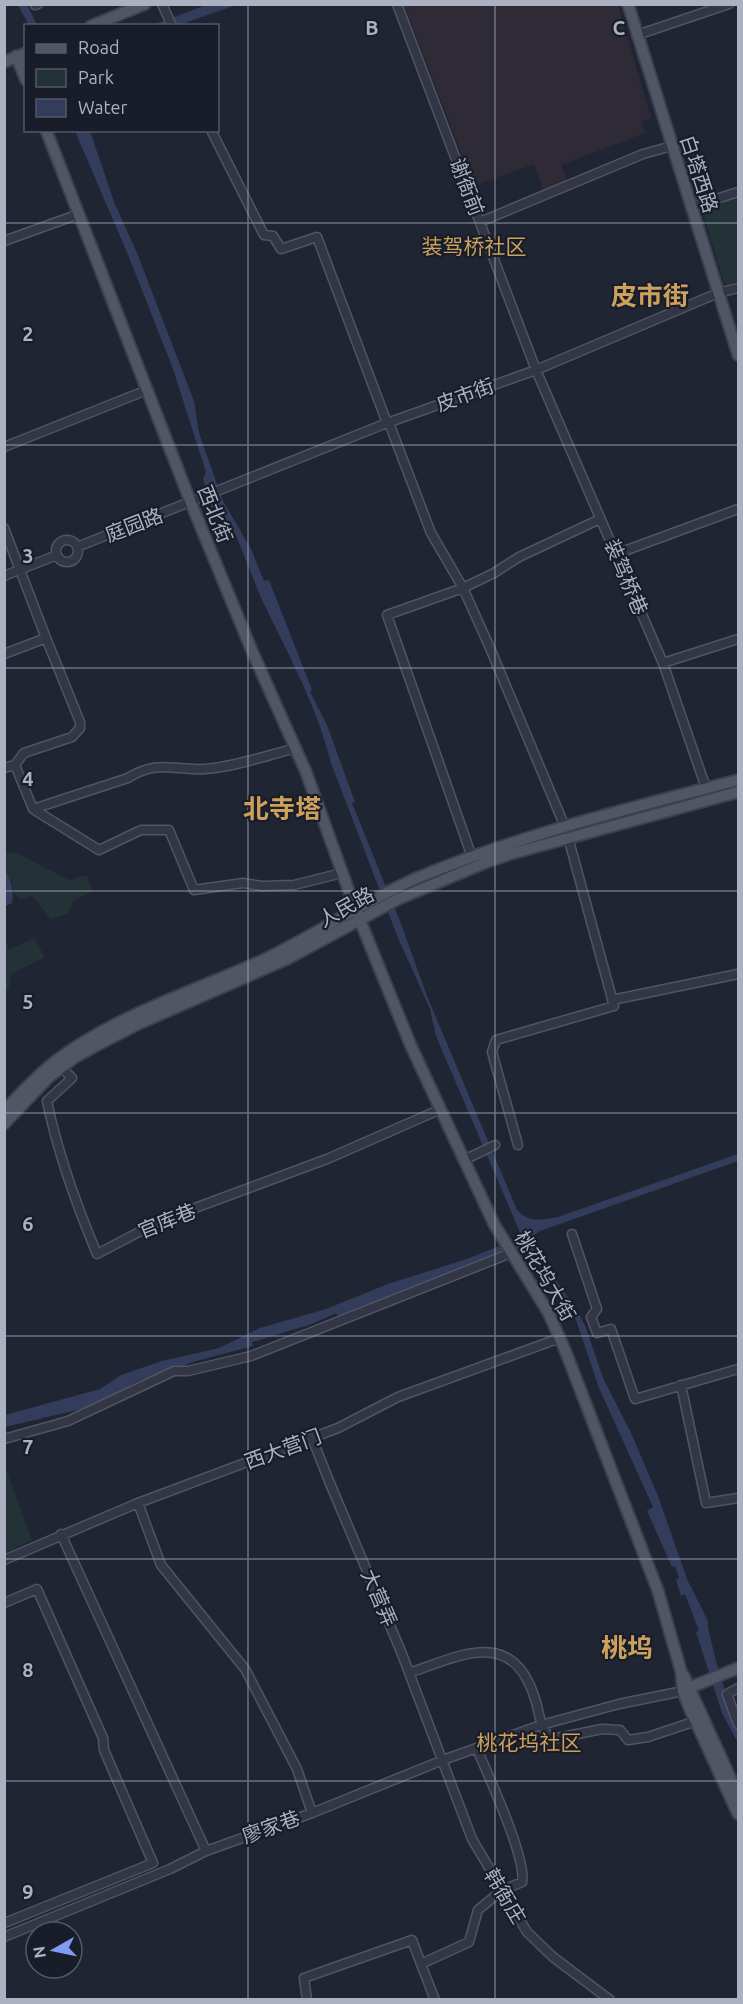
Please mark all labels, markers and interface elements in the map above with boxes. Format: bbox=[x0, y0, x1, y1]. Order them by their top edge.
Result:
text: B bbox=[365, 16, 379, 39]
text: C bbox=[613, 16, 626, 39]
legend bbox=[24, 24, 219, 132]
text: Road bbox=[78, 37, 120, 57]
text: Park bbox=[78, 67, 114, 87]
text: Water bbox=[78, 97, 128, 117]
street label: 白塔西路 bbox=[676, 132, 723, 215]
street label: 谢衙前 bbox=[446, 155, 489, 219]
district label: 装驾桥社区 bbox=[422, 234, 527, 258]
district label: 皮市街 bbox=[611, 281, 689, 310]
text: 2 bbox=[22, 322, 34, 345]
street label: 皮市街 bbox=[433, 373, 497, 416]
street label: 西北街 bbox=[194, 482, 237, 546]
street label: 庭园路 bbox=[102, 503, 166, 546]
street label: 装驾桥巷 bbox=[600, 535, 653, 618]
text: 3 bbox=[22, 544, 34, 567]
text: 4 bbox=[22, 767, 34, 790]
district label: 北寺塔 bbox=[243, 794, 321, 823]
street label: 人民路 bbox=[314, 882, 378, 931]
text: 5 bbox=[22, 990, 34, 1013]
street label: 官库巷 bbox=[135, 1199, 199, 1242]
text: 6 bbox=[22, 1212, 34, 1235]
street label: 桃花坞大街 bbox=[510, 1227, 580, 1325]
street label: 西大营门 bbox=[241, 1424, 324, 1473]
text: 7 bbox=[22, 1435, 34, 1458]
street label: 大营弄 bbox=[357, 1566, 402, 1630]
district label: 桃坞 bbox=[601, 1633, 653, 1662]
text: 8 bbox=[22, 1658, 34, 1681]
district label: 桃花坞社区 bbox=[477, 1730, 582, 1754]
street label: 廖家巷 bbox=[239, 1805, 303, 1848]
street label: 韩衙庄 bbox=[480, 1864, 531, 1927]
text: 9 bbox=[22, 1880, 34, 1903]
north arrow bbox=[24, 1920, 84, 1980]
text: N bbox=[29, 1945, 49, 1960]

